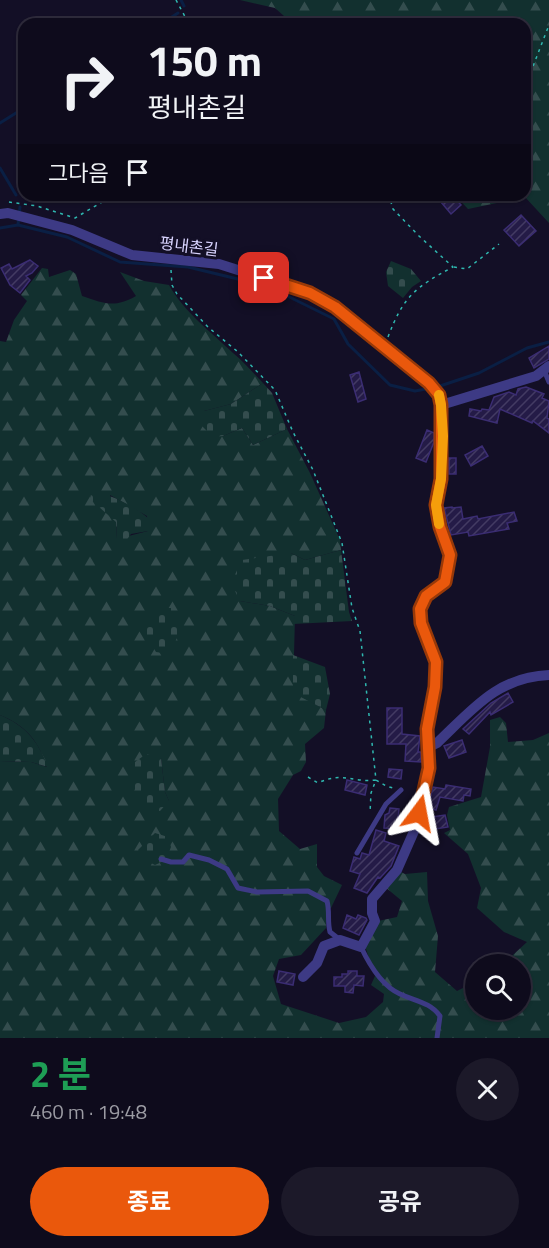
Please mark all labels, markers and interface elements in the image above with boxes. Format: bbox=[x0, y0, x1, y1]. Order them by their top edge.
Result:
text: 150 m bbox=[147, 28, 262, 92]
icon: right bbox=[48, 42, 126, 120]
text: 평내촌길 bbox=[147, 86, 246, 127]
text: 그다음 bbox=[48, 156, 109, 190]
icon: arrive bbox=[121, 156, 154, 189]
street label: 평내촌길 bbox=[158, 231, 220, 261]
pin bbox=[238, 252, 289, 303]
icon: arrive bbox=[247, 261, 280, 294]
position arrow bbox=[387, 781, 451, 845]
map controls bbox=[465, 954, 531, 1020]
button: search bbox=[465, 954, 531, 1020]
text: 2 분 bbox=[30, 1046, 91, 1101]
button: close bbox=[456, 1058, 519, 1121]
text: 460 m · 19:48 bbox=[30, 1096, 147, 1127]
button: 종료 bbox=[30, 1167, 269, 1236]
button: 공유 bbox=[281, 1167, 519, 1236]

